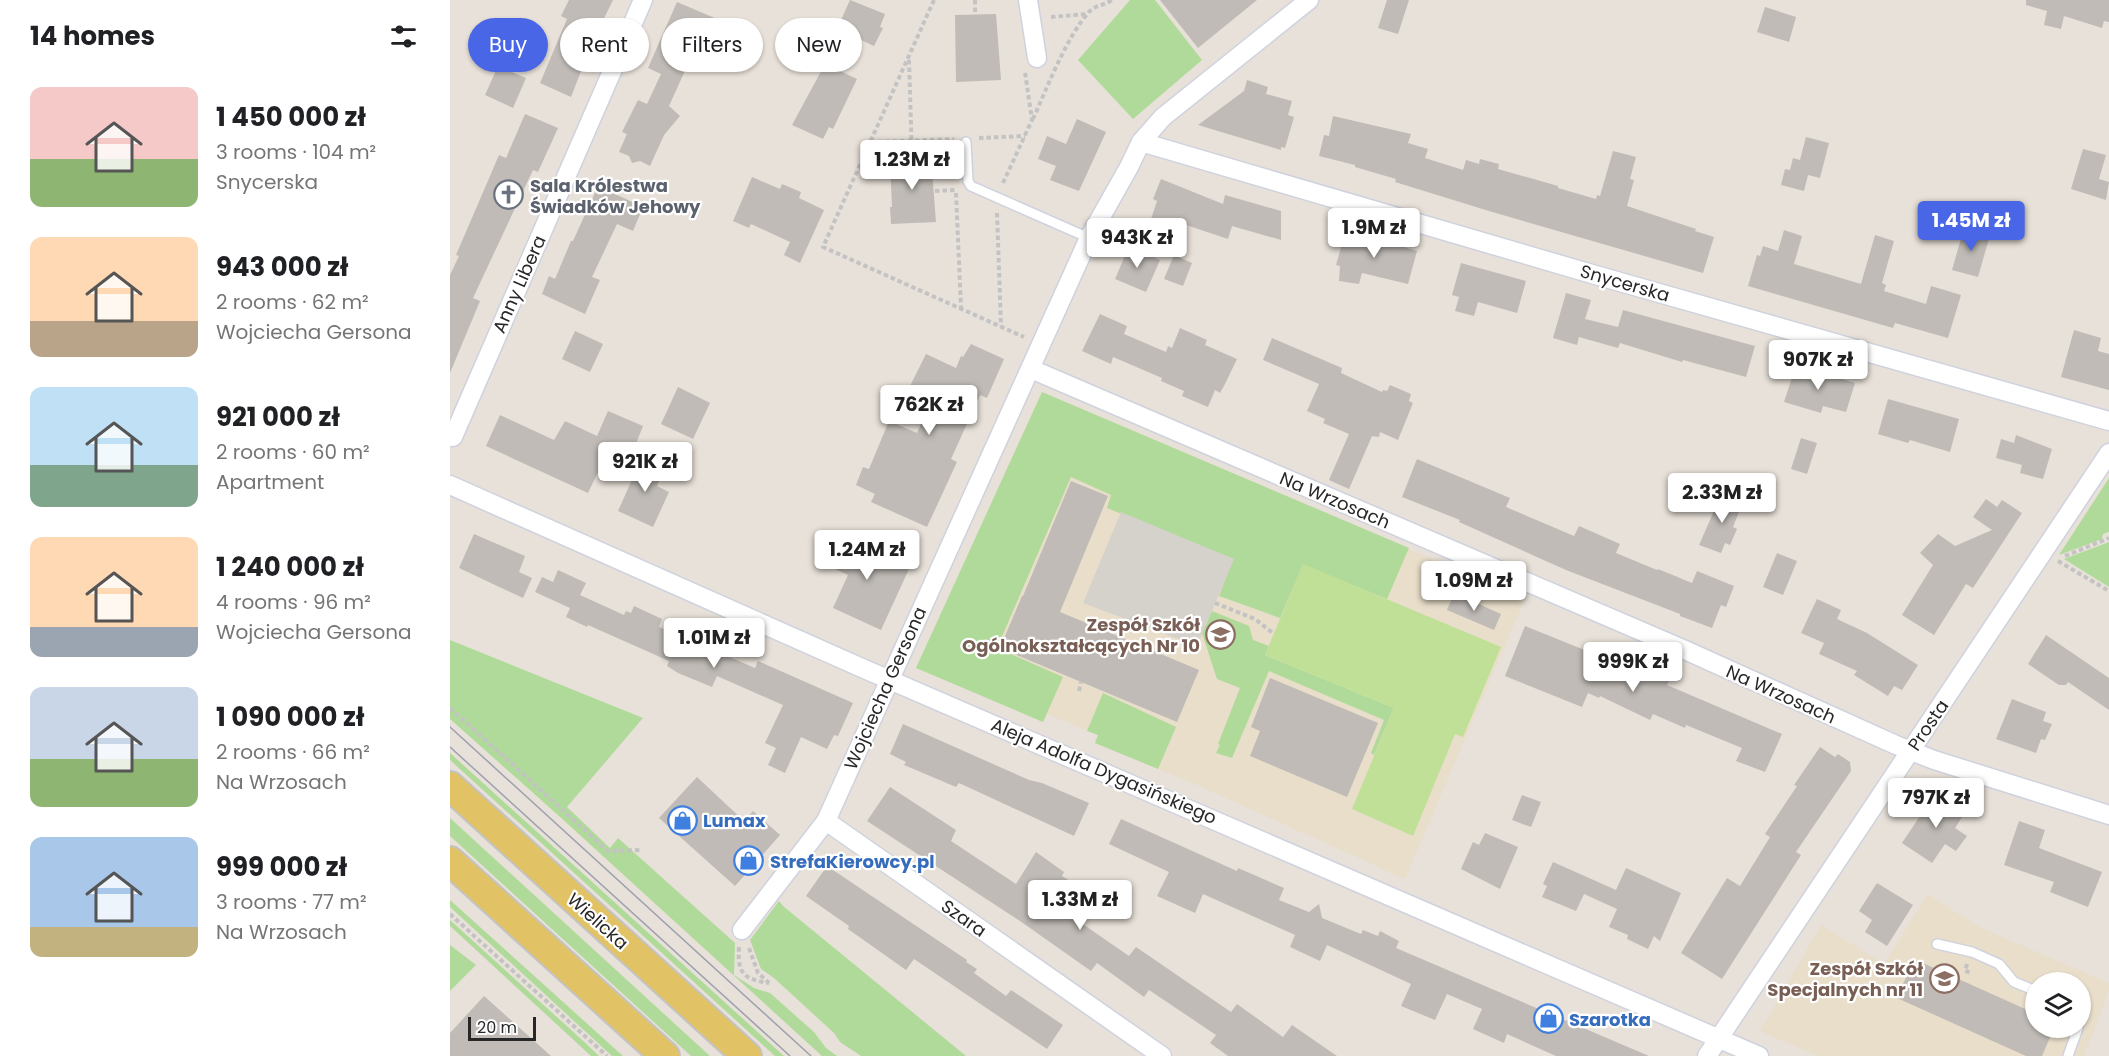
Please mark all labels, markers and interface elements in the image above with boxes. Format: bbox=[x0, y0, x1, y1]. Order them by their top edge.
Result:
text: 14 homes bbox=[30, 18, 155, 54]
chip: Buy bbox=[468, 18, 548, 72]
chip: Rent bbox=[560, 18, 649, 72]
chip: Filters bbox=[661, 18, 763, 72]
chip: New bbox=[775, 18, 862, 72]
icon: filters bbox=[387, 20, 420, 53]
text: 1 450 000 zł bbox=[216, 99, 366, 135]
icon: home bbox=[78, 111, 150, 183]
text: 3 rooms · 104 m² bbox=[216, 138, 376, 166]
pin: 1.23M zł bbox=[850, 140, 974, 191]
text: 1.23M zł bbox=[874, 145, 950, 173]
text: Snycerska bbox=[216, 168, 318, 196]
place label: Sala Królestwa Świadków Jehowy bbox=[530, 173, 701, 219]
church icon: Sala Królestwa Świadków Jehowy bbox=[493, 179, 525, 211]
pin: 1.45M zł bbox=[1909, 201, 2033, 252]
text: 1.45M zł bbox=[1932, 206, 2010, 234]
pin: 1.9M zł bbox=[1319, 208, 1429, 259]
text: 1.9M zł bbox=[1342, 213, 1406, 241]
pin: 943K zł bbox=[1082, 218, 1192, 269]
text: 943K zł bbox=[1101, 223, 1173, 251]
street label: Anny Libera bbox=[486, 231, 552, 337]
text: 943 000 zł bbox=[216, 249, 348, 285]
street label: Snycerska bbox=[1577, 258, 1673, 308]
icon: home bbox=[78, 261, 150, 333]
text: 2 rooms · 62 m² bbox=[216, 288, 369, 316]
text: Wojciecha Gersona bbox=[216, 318, 412, 346]
pin: 907K zł bbox=[1763, 340, 1873, 391]
text: 907K zł bbox=[1783, 345, 1853, 373]
pin: 762K zł bbox=[874, 385, 984, 436]
text: 762K zł bbox=[894, 390, 964, 418]
text: 921 000 zł bbox=[216, 399, 340, 435]
icon: home bbox=[78, 411, 150, 483]
text: 2 rooms · 60 m² bbox=[216, 438, 370, 466]
pin: 921K zł bbox=[590, 442, 700, 493]
text: 921K zł bbox=[612, 447, 678, 475]
street label: Na Wrzosach bbox=[1276, 466, 1394, 534]
text: Apartment bbox=[216, 468, 324, 496]
pin: 2.33M zł bbox=[1660, 473, 1784, 524]
text: 2.33M zł bbox=[1682, 478, 1762, 506]
pin: 1.24M zł bbox=[805, 530, 929, 581]
text: 1.24M zł bbox=[828, 535, 906, 563]
text: 1 240 000 zł bbox=[216, 549, 364, 585]
icon: home bbox=[78, 561, 150, 633]
pin: 1.09M zł bbox=[1412, 561, 1536, 612]
text: 1.09M zł bbox=[1435, 566, 1513, 594]
text: 4 rooms · 96 m² bbox=[216, 588, 371, 616]
street label: Wojciecha Gersona bbox=[838, 603, 932, 773]
place label: Zespół Szkół Ogólnokształcących Nr 10 bbox=[962, 612, 1200, 658]
text: Wojciecha Gersona bbox=[216, 618, 412, 646]
pin: 1.01M zł bbox=[652, 618, 776, 669]
school or university icon: Zespół Szkół Ogólnokształcących Nr 10 bbox=[1205, 618, 1237, 650]
text: 1.01M zł bbox=[678, 623, 750, 651]
pin: 999K zł bbox=[1578, 642, 1688, 693]
text: 999K zł bbox=[1597, 647, 1669, 675]
street label: Na Wrzosach bbox=[1722, 659, 1840, 729]
street label: Prosta bbox=[1902, 694, 1954, 756]
text: 1 090 000 zł bbox=[216, 699, 364, 735]
icon: home bbox=[78, 711, 150, 783]
street label: Aleja Adolfa Dygasińskiego bbox=[987, 712, 1221, 830]
text: 2 rooms · 66 m² bbox=[216, 738, 370, 766]
text: Na Wrzosach bbox=[216, 768, 347, 796]
pin: 797K zł bbox=[1881, 778, 1991, 829]
text: 797K zł bbox=[1902, 783, 1970, 811]
shop icon: Lumax bbox=[666, 804, 698, 836]
place label: Lumax bbox=[703, 808, 766, 833]
shop icon: StrefaKierowcy.pl bbox=[733, 845, 765, 877]
text: 999 000 zł bbox=[216, 849, 347, 885]
place label: StrefaKierowcy.pl bbox=[770, 849, 934, 874]
icon: home bbox=[78, 861, 150, 933]
pin: 1.33M zł bbox=[1018, 880, 1142, 931]
text: 1.33M zł bbox=[1042, 885, 1118, 913]
street label: Wielicka bbox=[562, 887, 634, 955]
text: 3 rooms · 77 m² bbox=[216, 888, 367, 916]
street label: Szara bbox=[936, 893, 992, 943]
text: Na Wrzosach bbox=[216, 918, 347, 946]
place label: Zespół Szkół Specjalnych nr 11 bbox=[1767, 956, 1923, 1002]
school or university icon: Zespół Szkół Specjalnych nr 11 bbox=[1928, 962, 1960, 994]
map controls bbox=[2025, 972, 2091, 1038]
button: layers bbox=[2025, 972, 2091, 1038]
shop icon: Szarotka bbox=[1532, 1003, 1564, 1035]
place label: Szarotka bbox=[1569, 1007, 1651, 1032]
scale bar bbox=[468, 1014, 536, 1042]
text: 20 m bbox=[477, 1016, 517, 1039]

